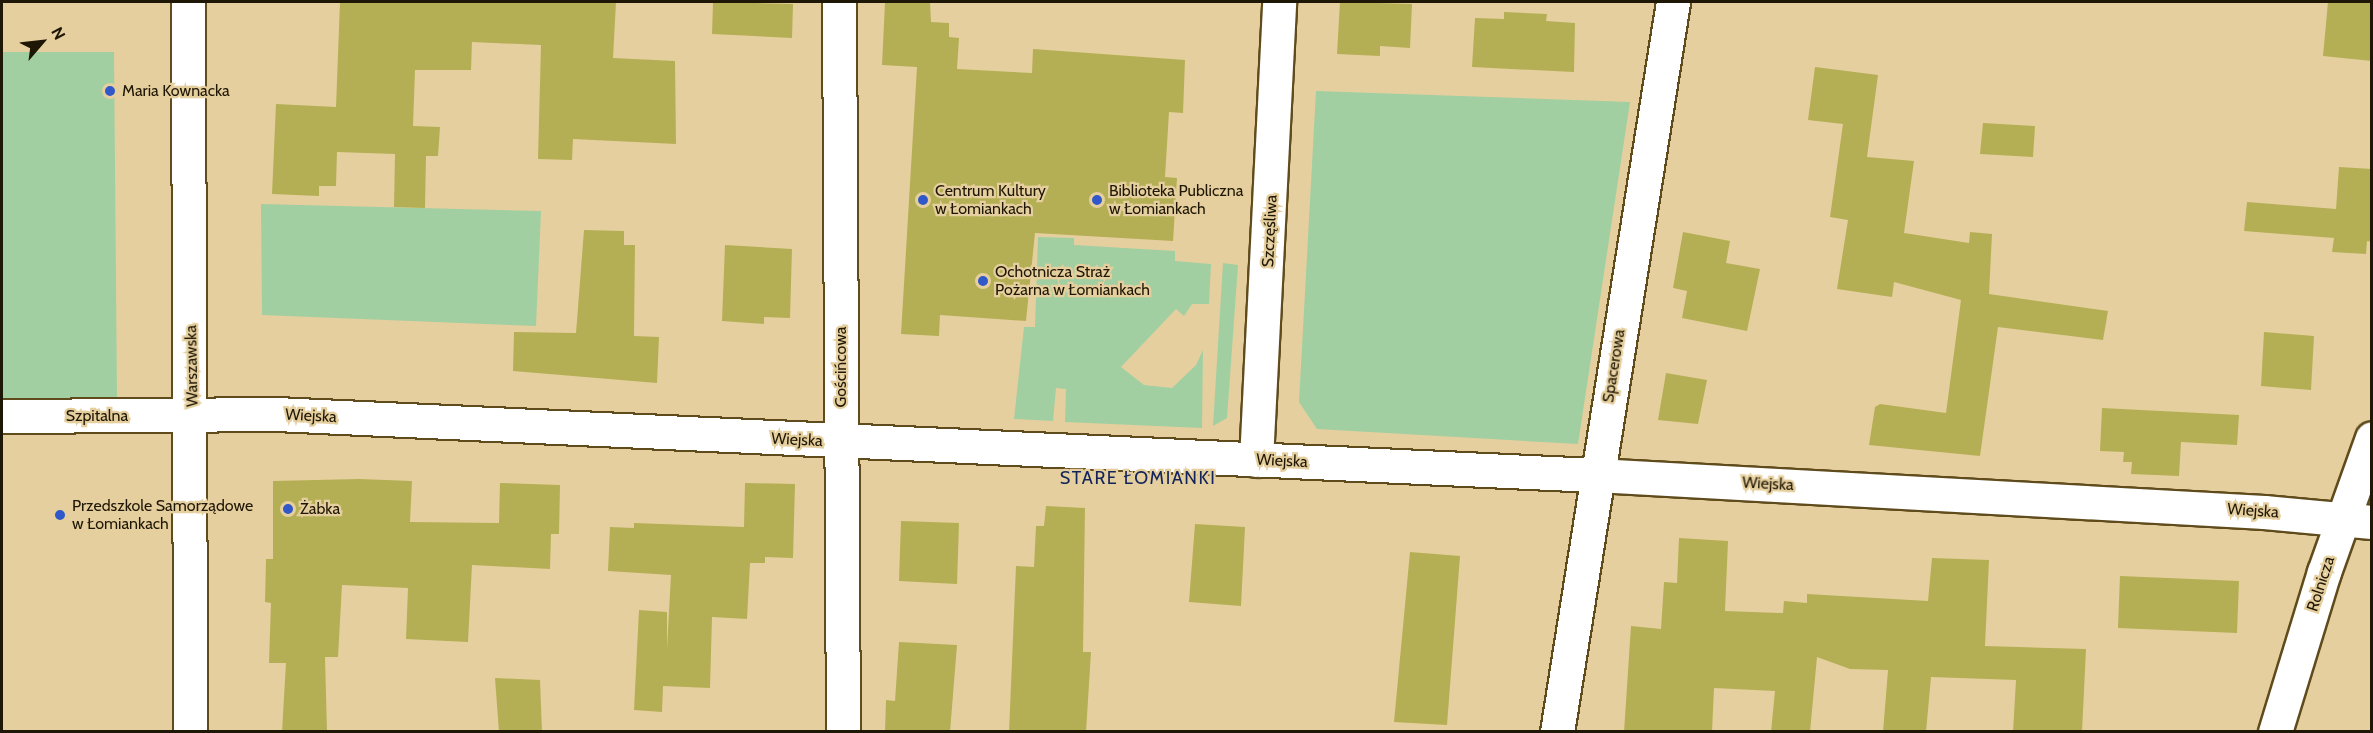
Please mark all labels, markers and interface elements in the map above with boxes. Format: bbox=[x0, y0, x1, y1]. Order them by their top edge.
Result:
north arrow bbox=[12, 12, 72, 72]
text: N bbox=[47, 24, 69, 43]
place label: Maria Kownacka bbox=[122, 81, 230, 101]
marker: Maria Kownacka bbox=[103, 84, 117, 98]
place label: Centrum Kultury w Łomiankach bbox=[935, 181, 1046, 219]
place label: Biblioteka Publiczna w Łomiankach bbox=[1109, 181, 1243, 219]
marker: Centrum Kultury w Łomiankach bbox=[916, 193, 930, 207]
marker: Biblioteka Publiczna w Łomiankach bbox=[1090, 193, 1104, 207]
street label: Szczęśliwa bbox=[1259, 194, 1281, 268]
place label: Ochotnicza Straż Pożarna w Łomiankach bbox=[995, 262, 1150, 300]
marker: Ochotnicza Straż Pożarna w Łomiankach bbox=[976, 274, 990, 288]
street label: Warszawska bbox=[182, 325, 202, 407]
street label: Gościńcowa bbox=[831, 327, 851, 407]
street label: Spacerowa bbox=[1599, 328, 1629, 404]
street label: Wiejska bbox=[285, 405, 337, 427]
street label: Szpitalna bbox=[66, 406, 128, 426]
street label: Wiejska bbox=[771, 429, 823, 451]
street label: Wiejska bbox=[1256, 450, 1308, 472]
district label: STARE ŁOMIANKI bbox=[1060, 467, 1216, 489]
street label: Wiejska bbox=[1742, 473, 1794, 495]
place label: Przedszkole Samorządowe w Łomiankach bbox=[72, 496, 253, 534]
place label: Żabka bbox=[300, 499, 340, 519]
street label: Wiejska bbox=[2227, 500, 2279, 522]
marker: Żabka bbox=[281, 502, 295, 516]
marker: Przedszkole Samorządowe w Łomiankach bbox=[53, 508, 67, 522]
street label: Rolnicza bbox=[2303, 554, 2339, 614]

